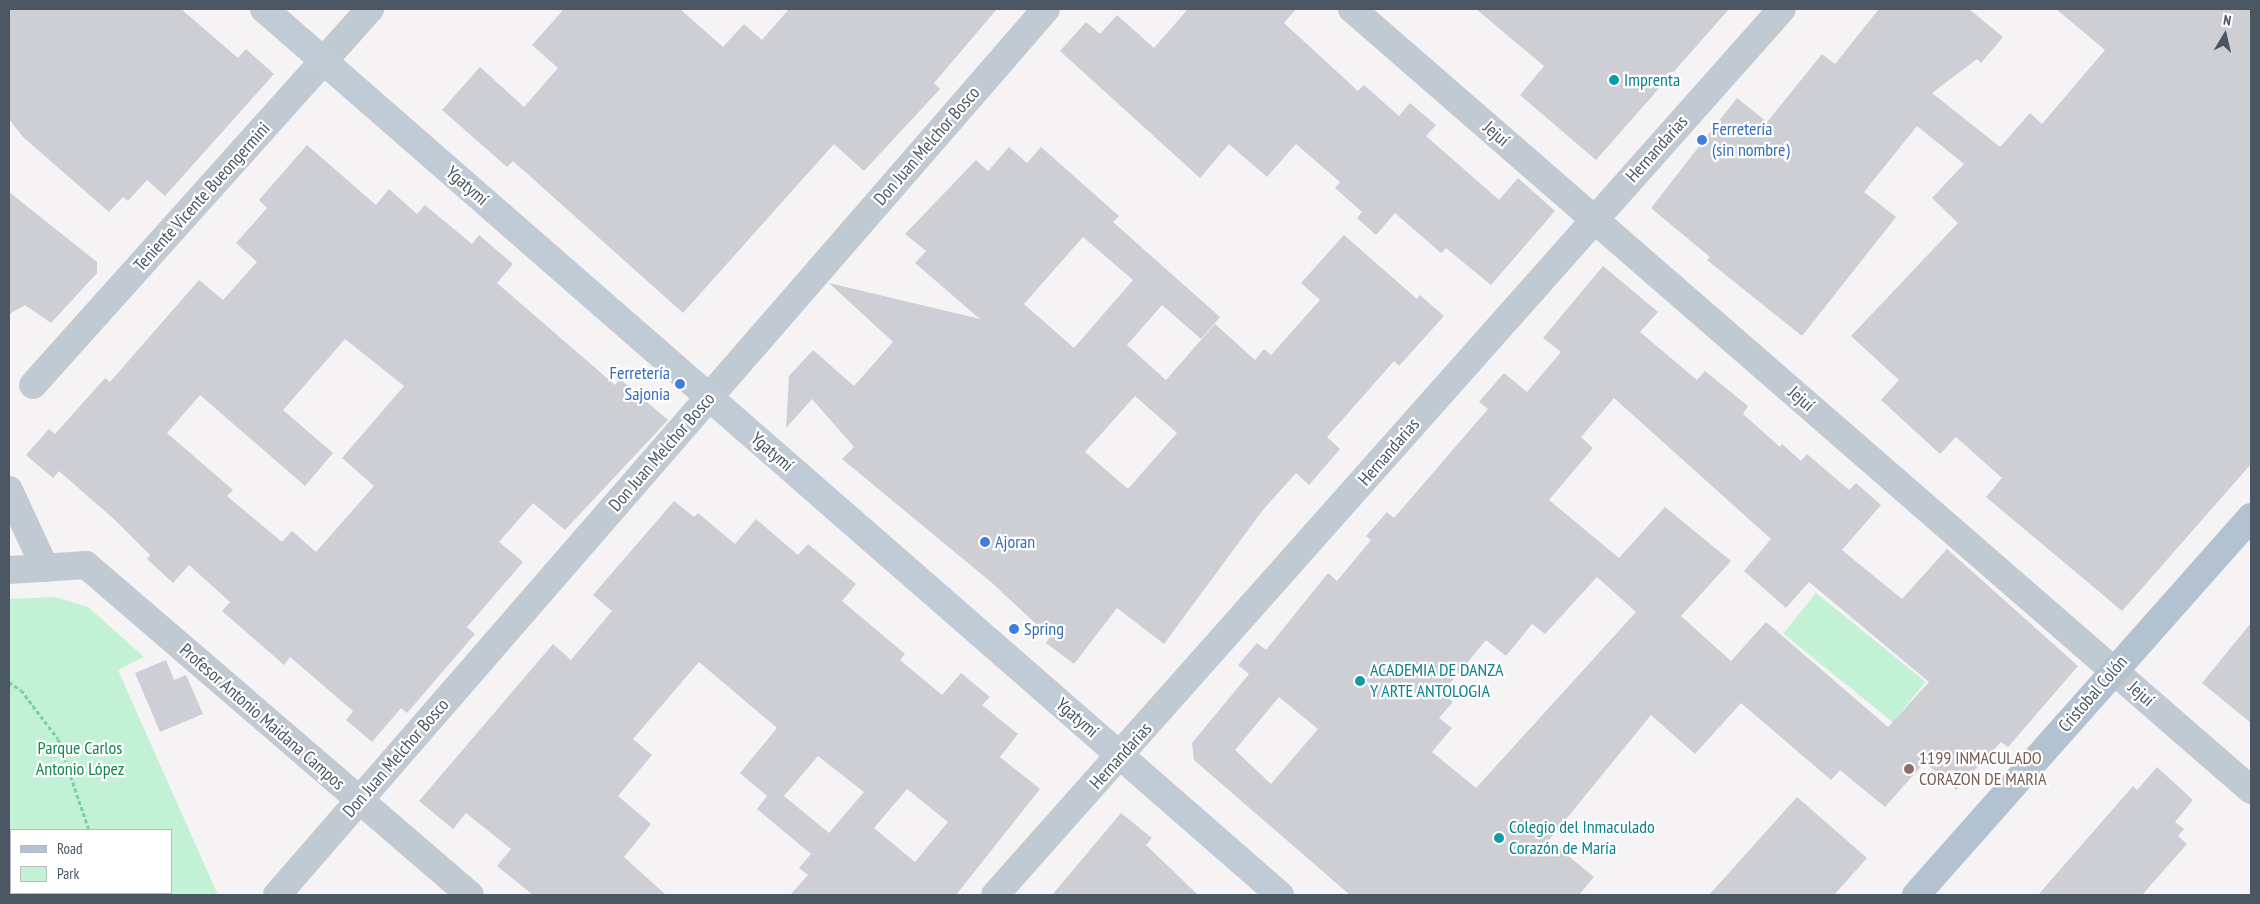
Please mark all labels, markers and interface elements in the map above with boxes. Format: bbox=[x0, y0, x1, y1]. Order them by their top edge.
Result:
north arrow bbox=[2200, 10, 2250, 60]
text: N bbox=[2222, 11, 2232, 30]
place label: Imprenta bbox=[1624, 69, 1680, 91]
marker: Imprenta bbox=[1608, 74, 1620, 86]
street label: Don Juan Melchor Bosco bbox=[870, 82, 984, 210]
street label: Hernandarias bbox=[1621, 111, 1693, 187]
street label: Jejuí bbox=[1479, 117, 1513, 151]
street label: Teniente Vicente Bueongermini bbox=[129, 118, 275, 276]
place label: Ferretería (sin nombre) bbox=[1712, 119, 1790, 162]
marker: Ferretería (sin nombre) bbox=[1696, 134, 1708, 146]
street label: Ygatymí bbox=[441, 162, 493, 210]
place label: Ferretería Sajonia bbox=[610, 363, 670, 406]
marker: Ferretería Sajonia bbox=[674, 378, 686, 390]
street label: Jejuí bbox=[1784, 382, 1818, 416]
street label: Don Juan Melchor Bosco bbox=[605, 388, 719, 516]
street label: Hernandarias bbox=[1354, 414, 1424, 490]
street label: Ygatymí bbox=[746, 428, 798, 476]
place label: Ajoran bbox=[995, 531, 1035, 553]
marker: Ajoran bbox=[979, 536, 991, 548]
place label: Spring bbox=[1024, 618, 1064, 640]
marker: Spring bbox=[1008, 623, 1020, 635]
street label: Profesor Antonio Maidana Campos bbox=[175, 639, 349, 795]
street label: Cristobal Colón bbox=[2054, 651, 2132, 737]
place label: ACADEMIA DE DANZA Y ARTE ANTOLOGIA bbox=[1370, 660, 1504, 702]
marker: ACADEMIA DE DANZA Y ARTE ANTOLOGIA bbox=[1354, 675, 1366, 687]
street label: Jejuí bbox=[2124, 677, 2158, 711]
street label: Don Juan Melchor Bosco bbox=[339, 694, 453, 822]
street label: Ygatymí bbox=[1051, 694, 1103, 742]
street label: Hernandarias bbox=[1085, 718, 1157, 794]
park label: Parque Carlos Antonio López bbox=[36, 738, 124, 781]
place label: 1199 INMACULADO CORAZON DE MARIA bbox=[1919, 748, 2047, 791]
marker: 1199 INMACULADO CORAZON DE MARIA bbox=[1903, 763, 1915, 775]
place label: Colegio del Inmaculado Corazón de María bbox=[1509, 817, 1655, 860]
legend bbox=[10, 829, 172, 894]
marker: Colegio del Inmaculado Corazón de María bbox=[1493, 832, 1505, 844]
text: Road bbox=[57, 839, 83, 858]
text: Park bbox=[57, 864, 79, 883]

